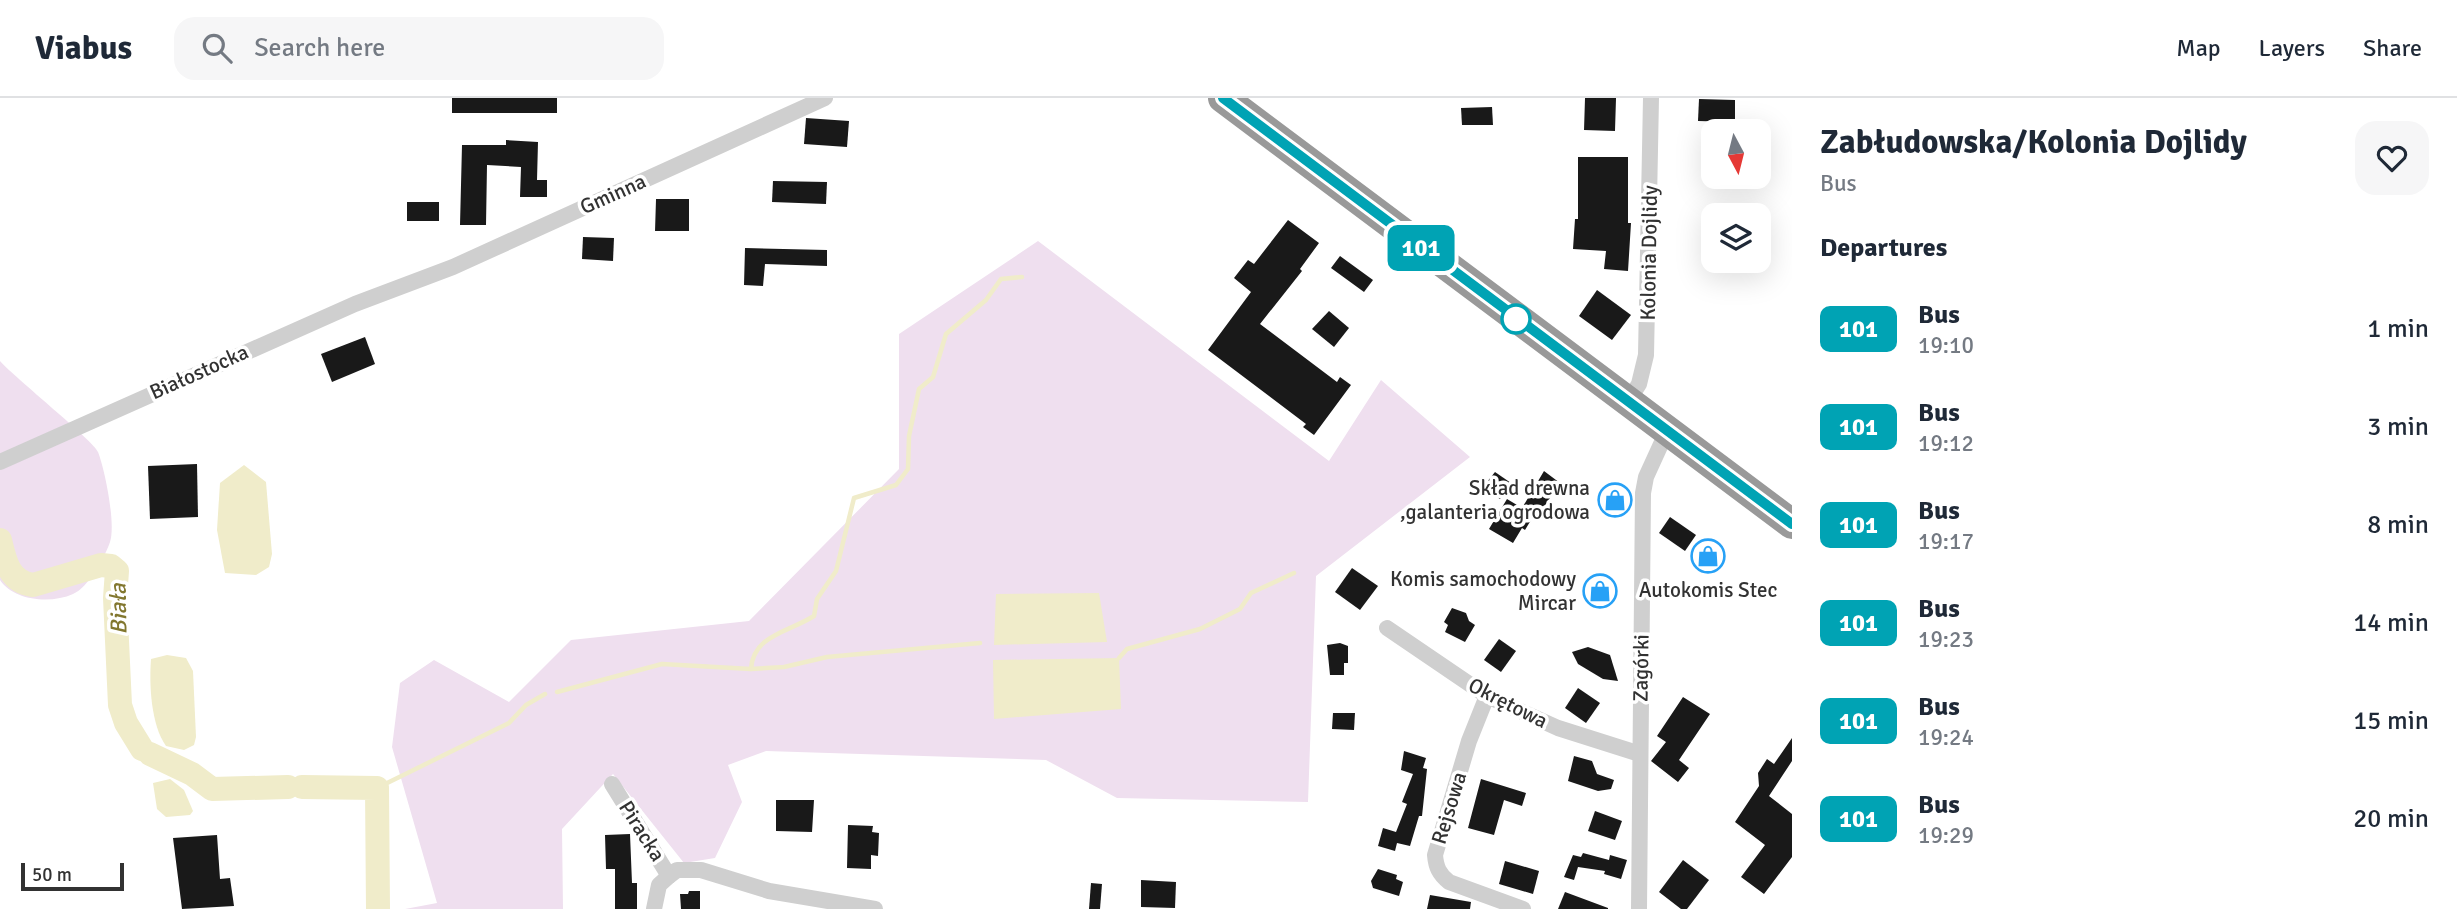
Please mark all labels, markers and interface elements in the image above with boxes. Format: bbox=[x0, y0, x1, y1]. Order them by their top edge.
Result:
search box bbox=[174, 17, 664, 80]
text: Viabus bbox=[35, 28, 132, 69]
icon: search bbox=[198, 29, 236, 67]
text: Search here bbox=[254, 32, 385, 64]
text: Map bbox=[2176, 33, 2221, 63]
text: Layers bbox=[2259, 33, 2325, 63]
text: Share bbox=[2363, 33, 2422, 63]
north arrow bbox=[1701, 119, 1771, 189]
map controls bbox=[1701, 119, 1771, 273]
button: heart bbox=[2355, 121, 2429, 195]
text: Zabłudowska/Kolonia Dojlidy bbox=[1820, 122, 2247, 163]
street label: Gminna bbox=[576, 168, 650, 220]
text: Bus bbox=[1820, 169, 1857, 198]
street label: Kolonia Dojlidy bbox=[1635, 185, 1663, 321]
button: layers bbox=[1701, 203, 1771, 273]
line badge: 101 bbox=[1381, 225, 1461, 271]
text: Departures bbox=[1820, 232, 1947, 264]
text: 101 bbox=[1402, 233, 1440, 263]
text: Bus bbox=[1918, 299, 1960, 331]
unlabelled marker bbox=[1501, 304, 1531, 334]
text: 1 min bbox=[2367, 313, 2429, 345]
text: 101 bbox=[1839, 314, 1878, 344]
text: 19:10 bbox=[1918, 331, 1974, 360]
street label: Białostocka bbox=[146, 339, 252, 405]
text: Bus bbox=[1918, 397, 1960, 429]
text: 3 min bbox=[2367, 411, 2429, 443]
text: 101 bbox=[1839, 412, 1878, 442]
text: 19:12 bbox=[1918, 429, 1974, 458]
place label: Skład drewna ,galanteria ogrodowa bbox=[1400, 475, 1590, 525]
shop icon: Skład drewna ,galanteria ogrodowa bbox=[1596, 481, 1634, 519]
text: Bus bbox=[1918, 495, 1960, 527]
text: 8 min bbox=[2367, 509, 2429, 541]
text: 101 bbox=[1839, 510, 1878, 540]
text: 19:17 bbox=[1918, 527, 1974, 556]
shop icon: Autokomis Stec bbox=[1689, 537, 1727, 575]
place label: Komis samochodowy Mircar bbox=[1390, 566, 1576, 616]
shop icon: Komis samochodowy Mircar bbox=[1581, 572, 1619, 610]
place label: Autokomis Stec bbox=[1639, 577, 1777, 603]
water label: Biała bbox=[104, 582, 133, 635]
text: Bus bbox=[1918, 593, 1960, 625]
text: 14 min bbox=[2353, 607, 2429, 639]
text: 101 bbox=[1839, 608, 1878, 638]
text: 19:23 bbox=[1918, 625, 1974, 654]
street label: Zagórki bbox=[1627, 634, 1655, 702]
street label: Okrętowa bbox=[1464, 672, 1552, 734]
text: Bus bbox=[1918, 691, 1960, 723]
text: 15 min bbox=[2353, 705, 2429, 737]
text: 101 bbox=[1839, 706, 1878, 736]
text: 19:24 bbox=[1918, 723, 1974, 752]
street label: Rejsowa bbox=[1426, 769, 1472, 847]
text: Bus bbox=[1918, 789, 1960, 821]
street label: Piracka bbox=[613, 796, 671, 866]
text: 20 min bbox=[2353, 803, 2429, 835]
text: 101 bbox=[1839, 804, 1878, 834]
text: 19:29 bbox=[1918, 821, 1974, 850]
scale bar bbox=[21, 860, 124, 892]
text: 50 m bbox=[32, 863, 72, 887]

